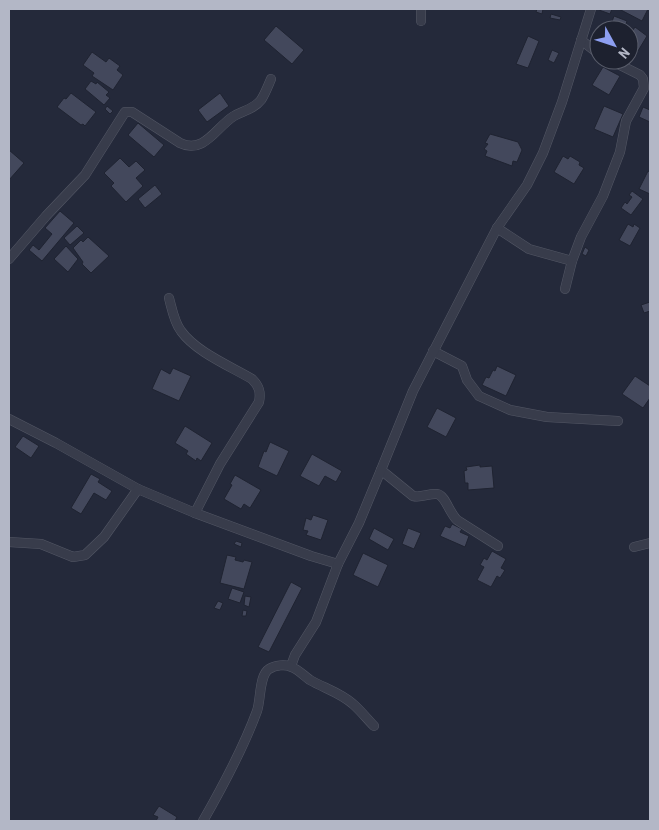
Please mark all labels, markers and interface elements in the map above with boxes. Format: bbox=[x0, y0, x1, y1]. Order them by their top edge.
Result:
north arrow bbox=[589, 20, 639, 70]
text: N bbox=[615, 45, 633, 62]

